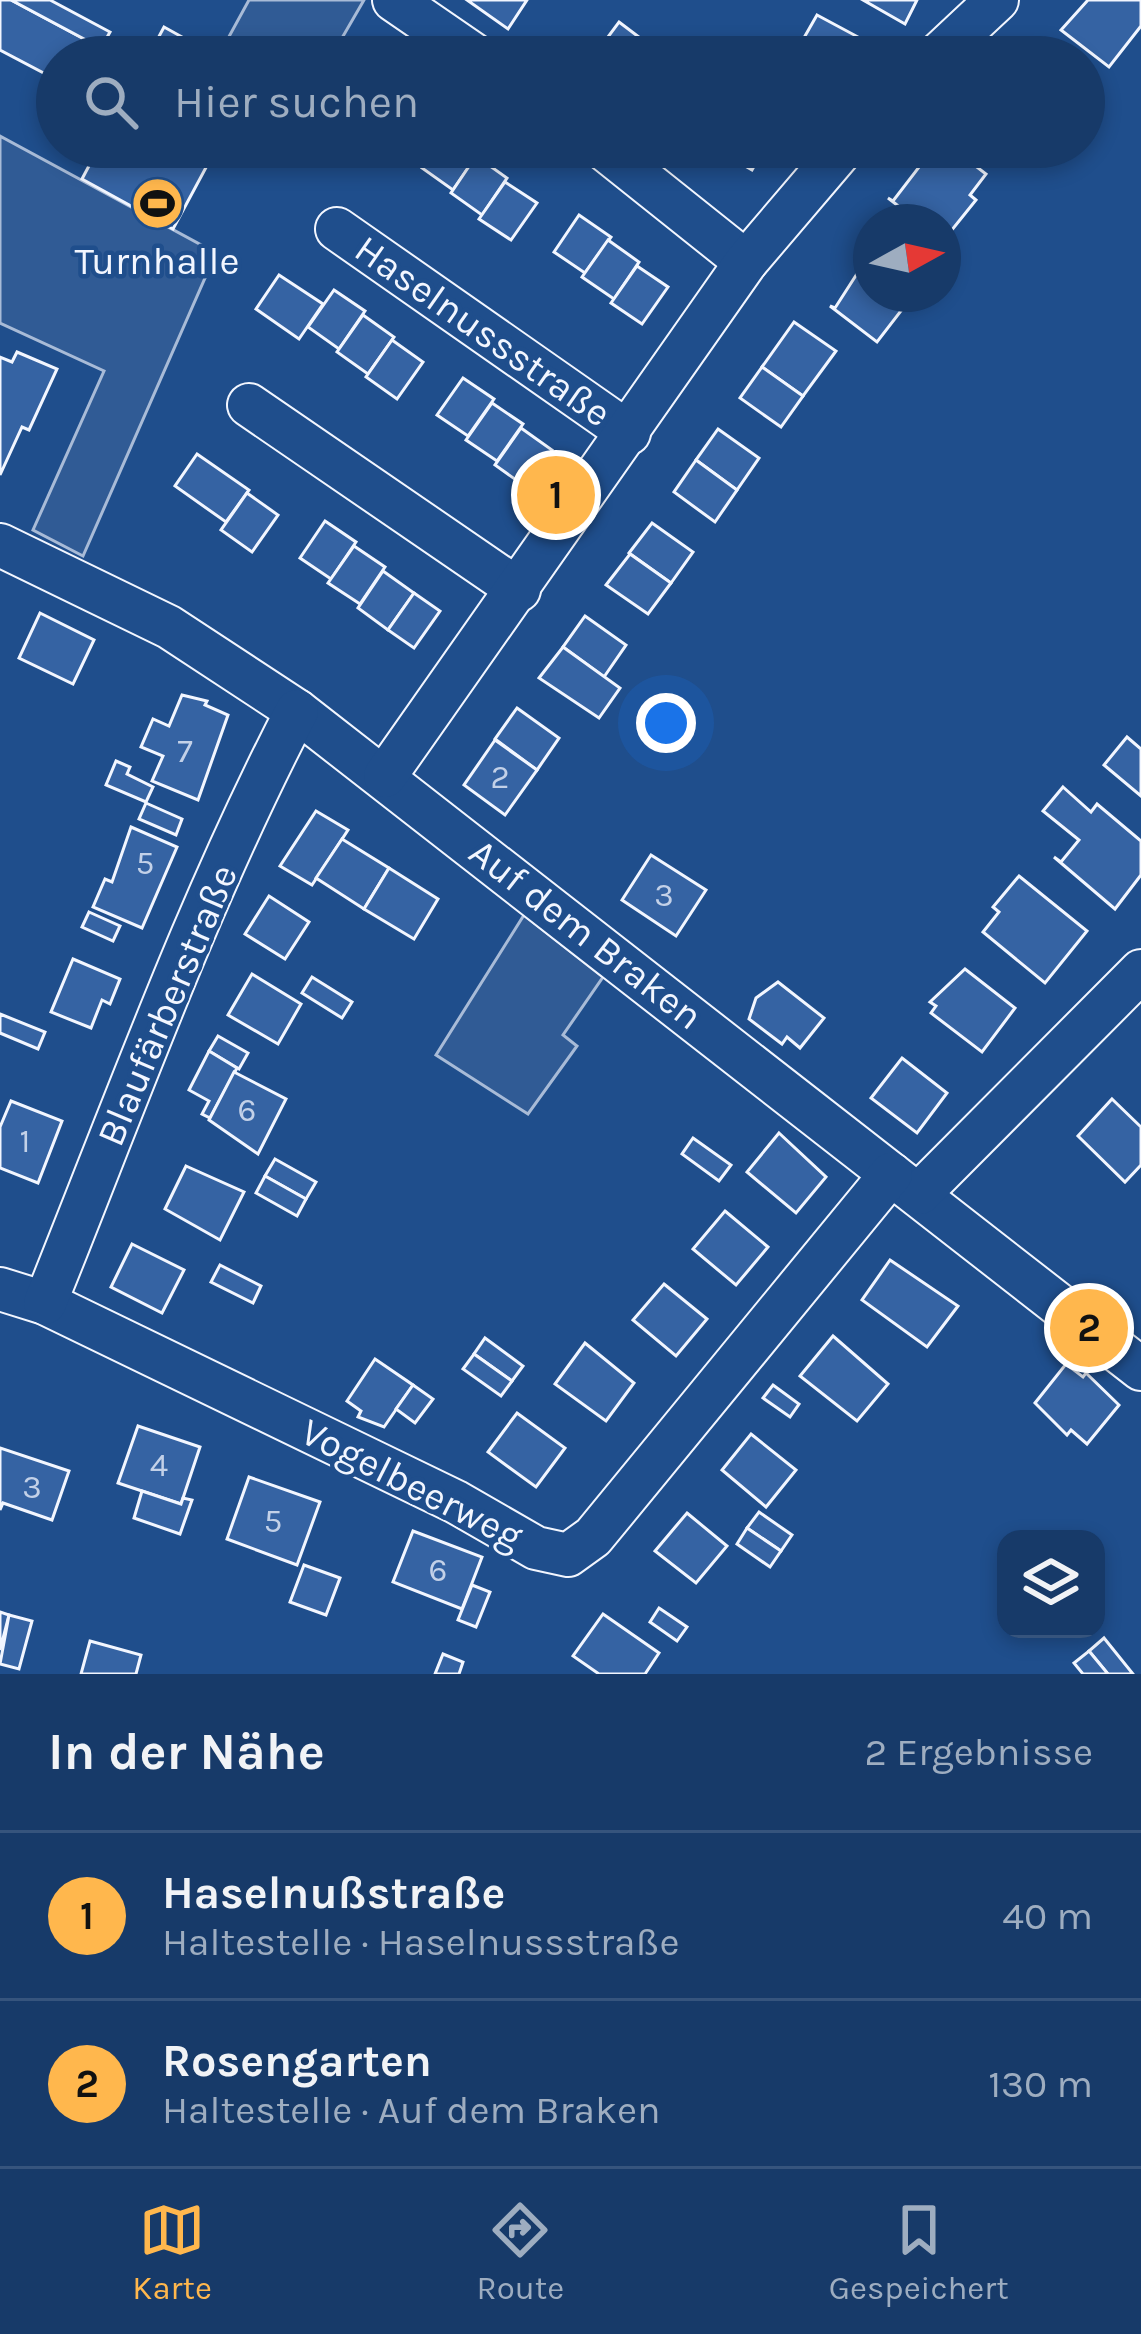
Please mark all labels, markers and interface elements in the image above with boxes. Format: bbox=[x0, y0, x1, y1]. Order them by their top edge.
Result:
search box bbox=[36, 36, 1105, 168]
icon: search bbox=[78, 69, 144, 135]
text: Hier suchen bbox=[174, 76, 419, 128]
sports icon: Turnhalle bbox=[129, 176, 185, 232]
north arrow bbox=[853, 204, 961, 312]
street label: Haselnussstraße bbox=[346, 226, 620, 436]
place label: Turnhalle bbox=[75, 238, 239, 284]
pin: 1 bbox=[517, 450, 595, 540]
your location bbox=[636, 693, 696, 753]
house number: 7 bbox=[177, 732, 193, 770]
house number: 2 bbox=[490, 758, 510, 796]
street label: Auf dem Braken bbox=[460, 829, 712, 1039]
house number: 5 bbox=[136, 844, 154, 882]
street label: Blaufärberstraße bbox=[87, 857, 247, 1153]
house number: 3 bbox=[654, 876, 674, 914]
house number: 6 bbox=[238, 1091, 256, 1129]
house number: 1 bbox=[20, 1122, 30, 1160]
pin: 2 bbox=[1050, 1283, 1128, 1373]
street label: Vogelbeerweg bbox=[294, 1408, 530, 1560]
house number: 4 bbox=[150, 1446, 168, 1484]
house number: 3 bbox=[22, 1468, 42, 1506]
house number: 5 bbox=[264, 1502, 282, 1540]
map controls bbox=[997, 1530, 1105, 1638]
button: layers bbox=[997, 1530, 1105, 1638]
house number: 6 bbox=[429, 1551, 447, 1589]
text: In der Nähe bbox=[48, 1722, 325, 1782]
text: 2 Ergebnisse bbox=[864, 1729, 1093, 1775]
text: Haselnußstraße bbox=[162, 1867, 505, 1919]
text: 1 bbox=[80, 1893, 94, 1939]
text: 40 m bbox=[1002, 1893, 1093, 1939]
text: Haltestelle · Haselnussstraße bbox=[162, 1919, 680, 1965]
text: Rosengarten bbox=[162, 2035, 432, 2087]
text: 2 bbox=[75, 2061, 99, 2107]
text: 130 m bbox=[988, 2061, 1093, 2107]
text: Haltestelle · Auf dem Braken bbox=[162, 2087, 661, 2133]
tab: Karte bbox=[132, 2197, 212, 2307]
tab: Route bbox=[477, 2197, 564, 2307]
tab: Gespeichert bbox=[829, 2197, 1009, 2307]

